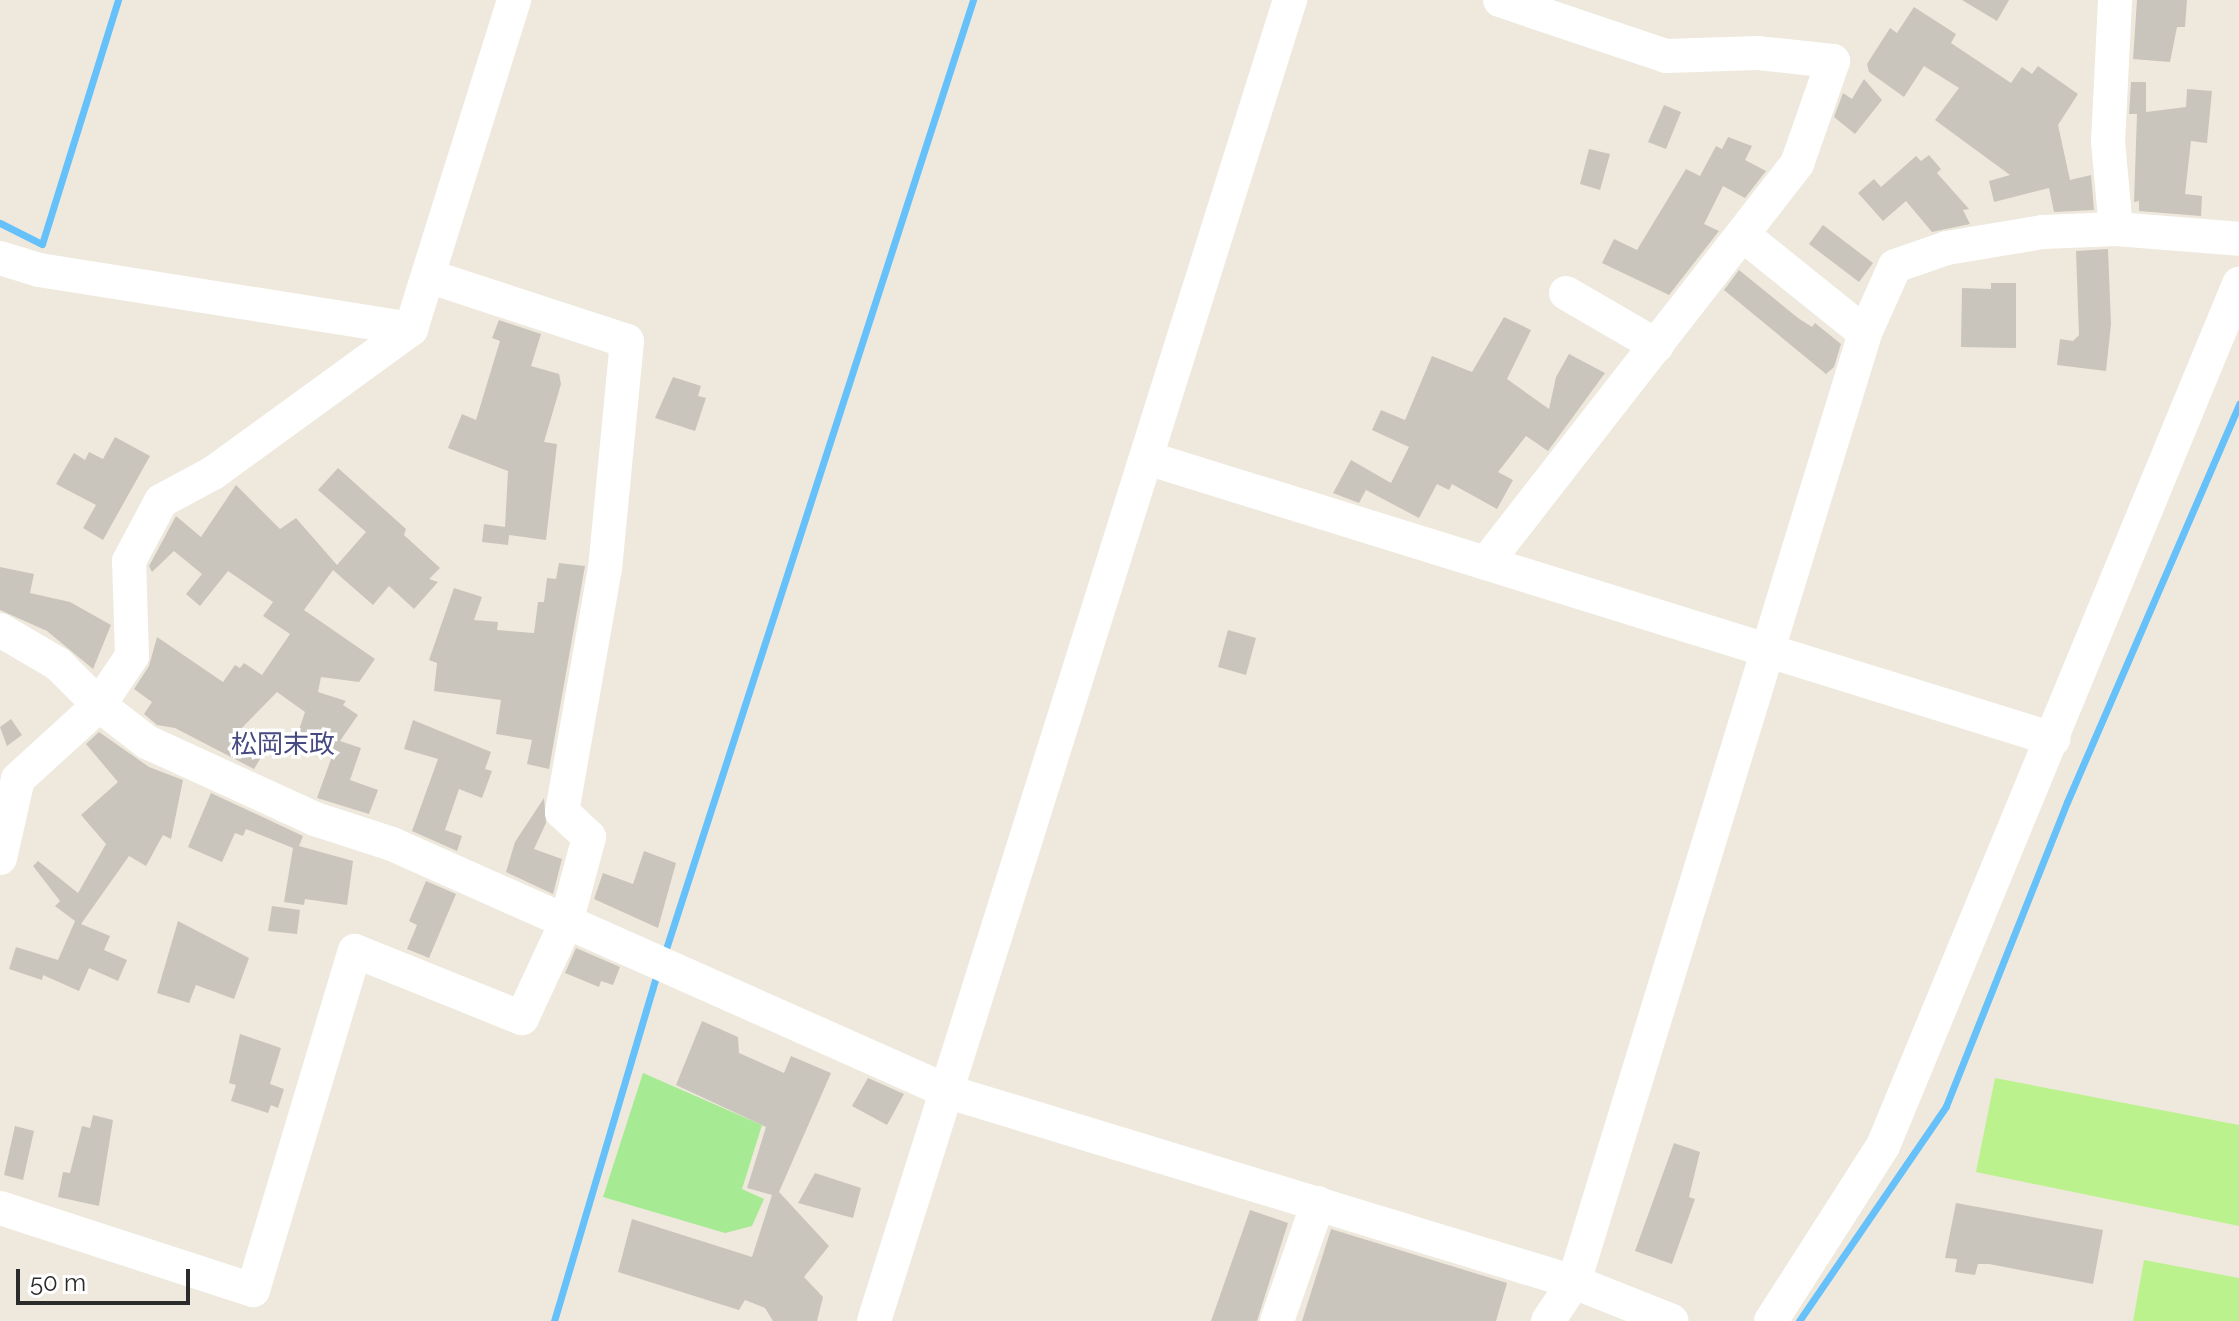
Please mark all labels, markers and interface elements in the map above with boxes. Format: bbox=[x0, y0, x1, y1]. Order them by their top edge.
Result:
district label: 松岡末政 bbox=[231, 729, 335, 761]
scale bar bbox=[20, 1253, 194, 1303]
text: 50 m bbox=[30, 1268, 86, 1297]

